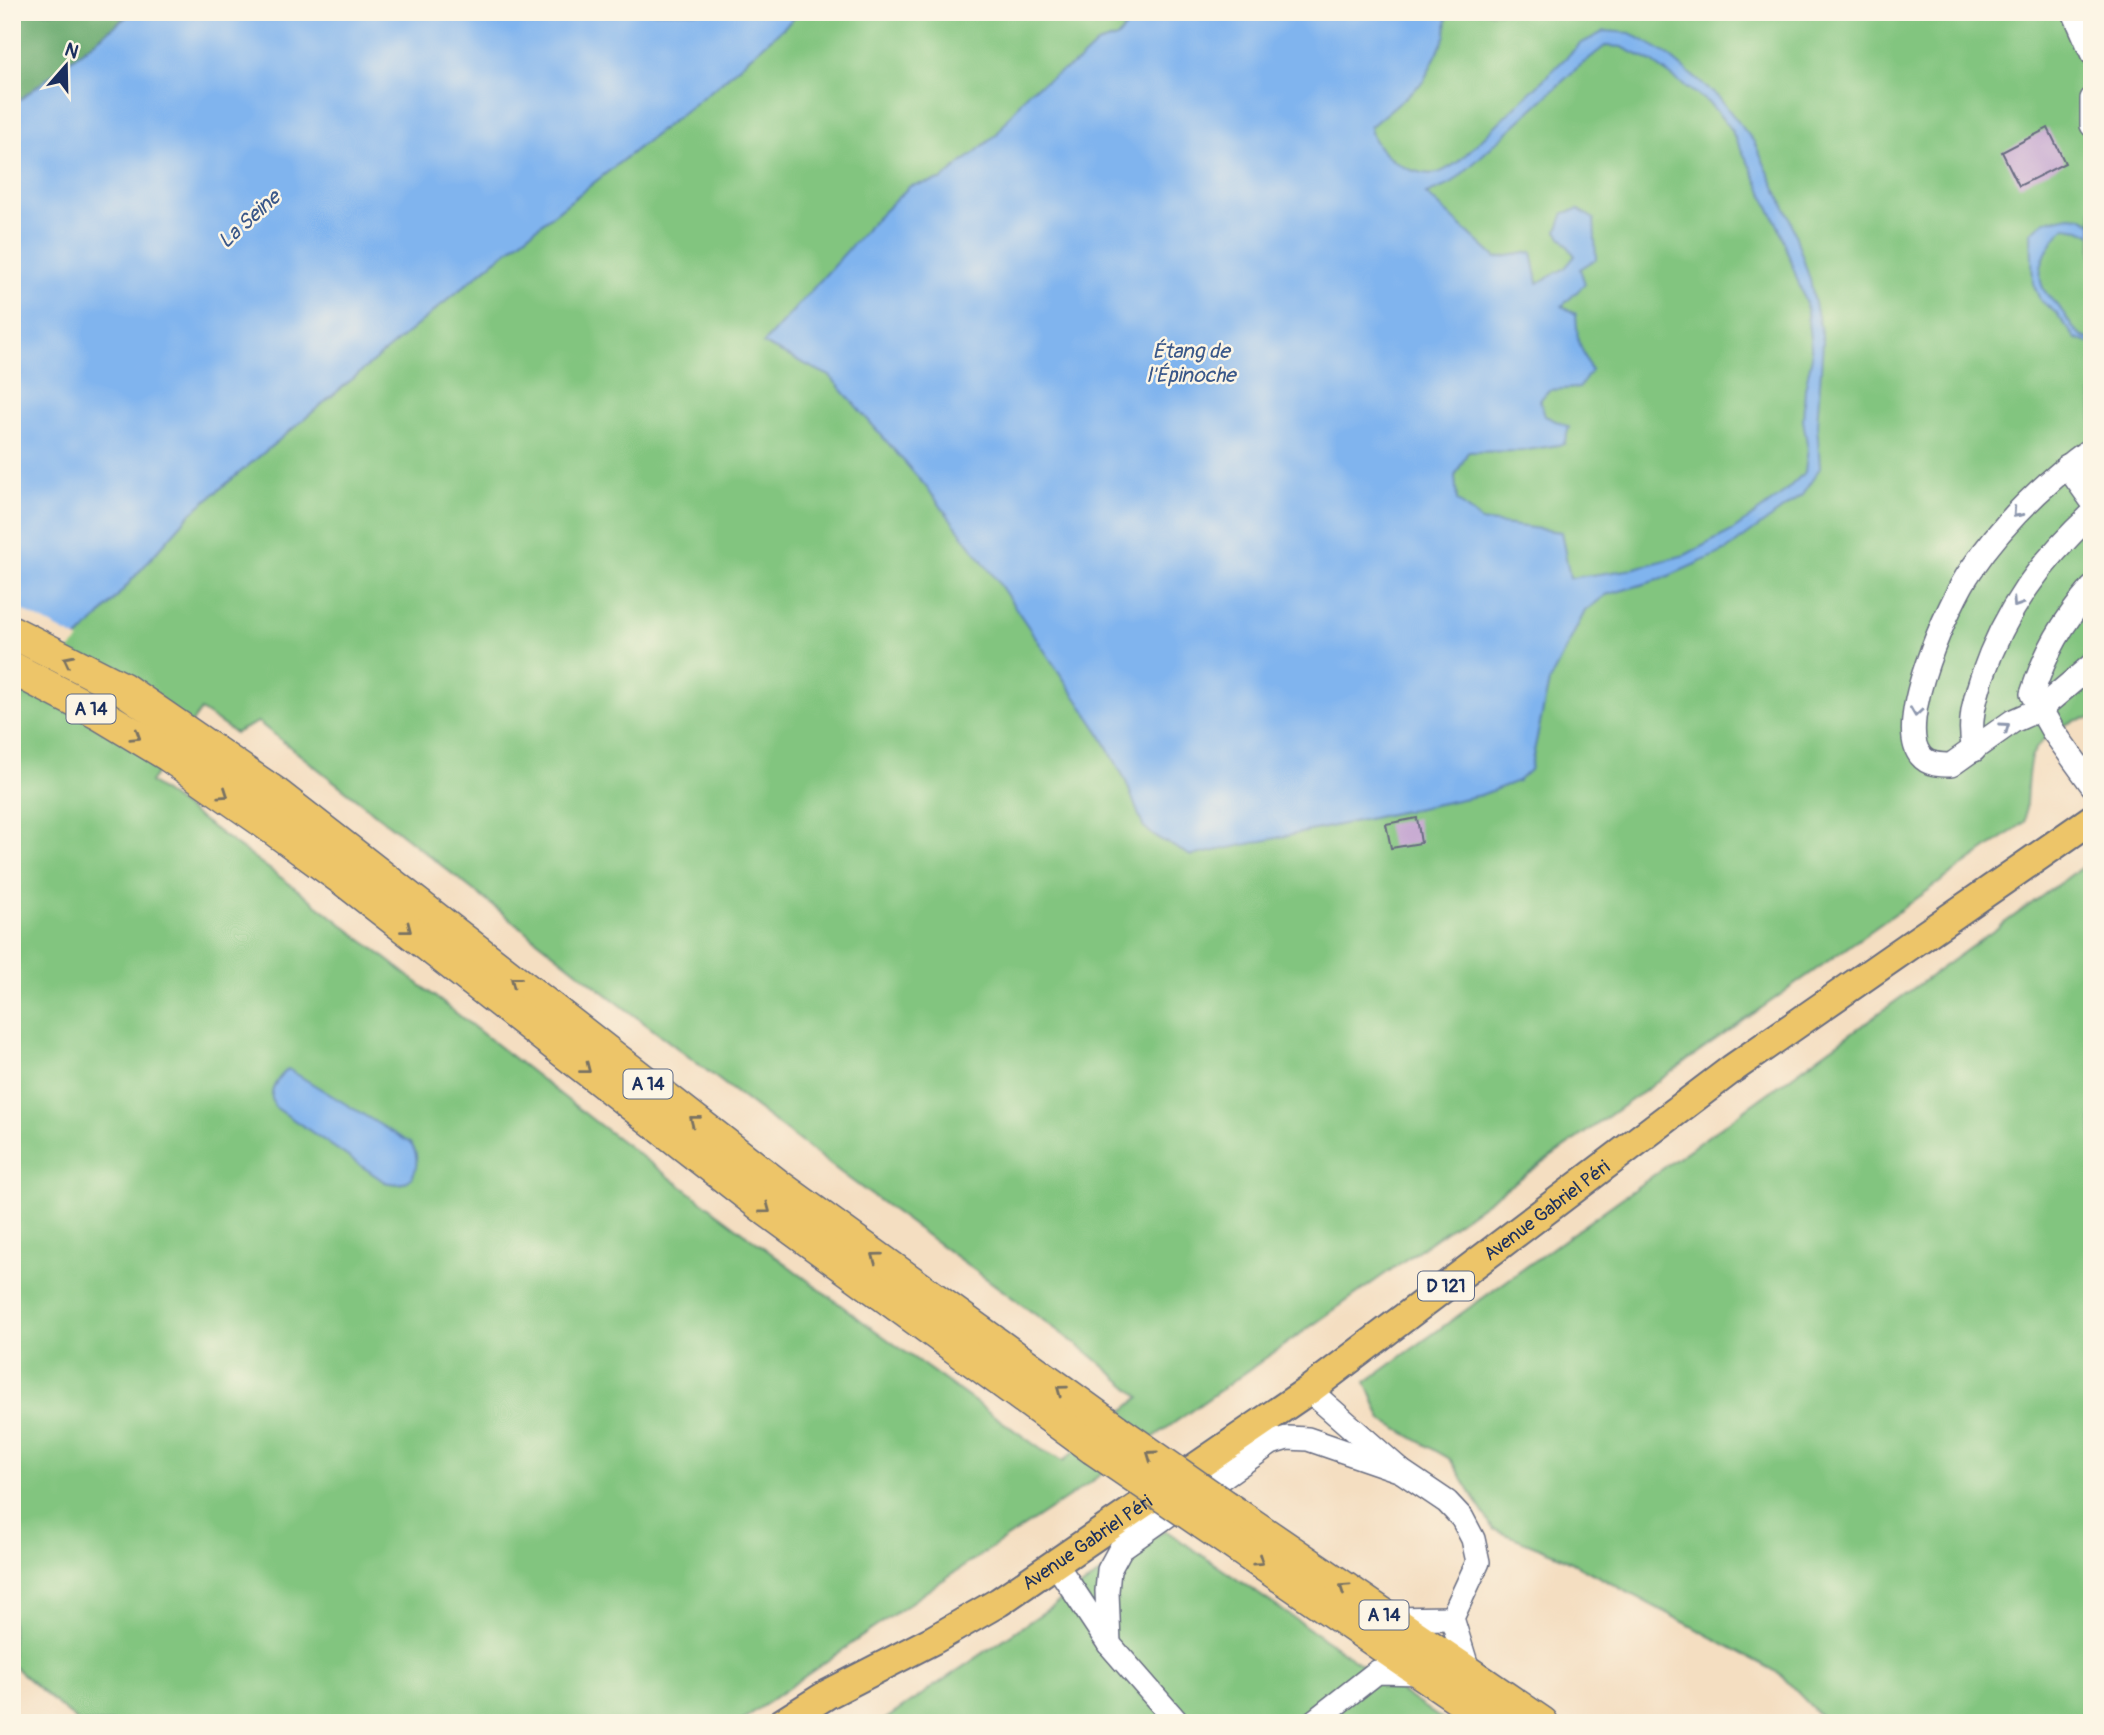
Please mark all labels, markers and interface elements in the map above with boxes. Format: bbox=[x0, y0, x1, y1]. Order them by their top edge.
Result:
north arrow bbox=[32, 32, 102, 102]
text: N bbox=[61, 37, 82, 64]
water label: La Seine bbox=[213, 183, 288, 254]
water label: Étang de l'Épinoche bbox=[1147, 338, 1238, 389]
one-way arrow bbox=[2013, 505, 2026, 518]
one-way arrow bbox=[2012, 596, 2025, 609]
one-way arrow bbox=[62, 654, 75, 668]
road number: A 14 bbox=[66, 694, 116, 724]
one-way arrow bbox=[1909, 706, 1924, 718]
one-way arrow bbox=[1997, 723, 2010, 735]
one-way arrow bbox=[129, 728, 142, 741]
one-way arrow bbox=[216, 786, 229, 798]
one-way arrow bbox=[399, 921, 412, 934]
one-way arrow bbox=[510, 976, 522, 989]
one-way arrow bbox=[579, 1061, 591, 1074]
road number: A 14 bbox=[624, 1070, 672, 1098]
one-way arrow bbox=[690, 1116, 702, 1129]
street label: Avenue Gabriel Péri bbox=[1479, 1155, 1615, 1266]
one-way arrow bbox=[758, 1201, 770, 1214]
one-way arrow bbox=[871, 1253, 884, 1265]
road number: D 121 bbox=[1418, 1272, 1474, 1301]
one-way arrow bbox=[1056, 1386, 1069, 1398]
one-way arrow bbox=[1146, 1451, 1159, 1463]
street label: Avenue Gabriel Péri bbox=[1018, 1490, 1157, 1596]
one-way arrow bbox=[1251, 1553, 1264, 1566]
one-way arrow bbox=[1339, 1584, 1352, 1596]
road number: A 14 bbox=[1360, 1600, 1408, 1630]

